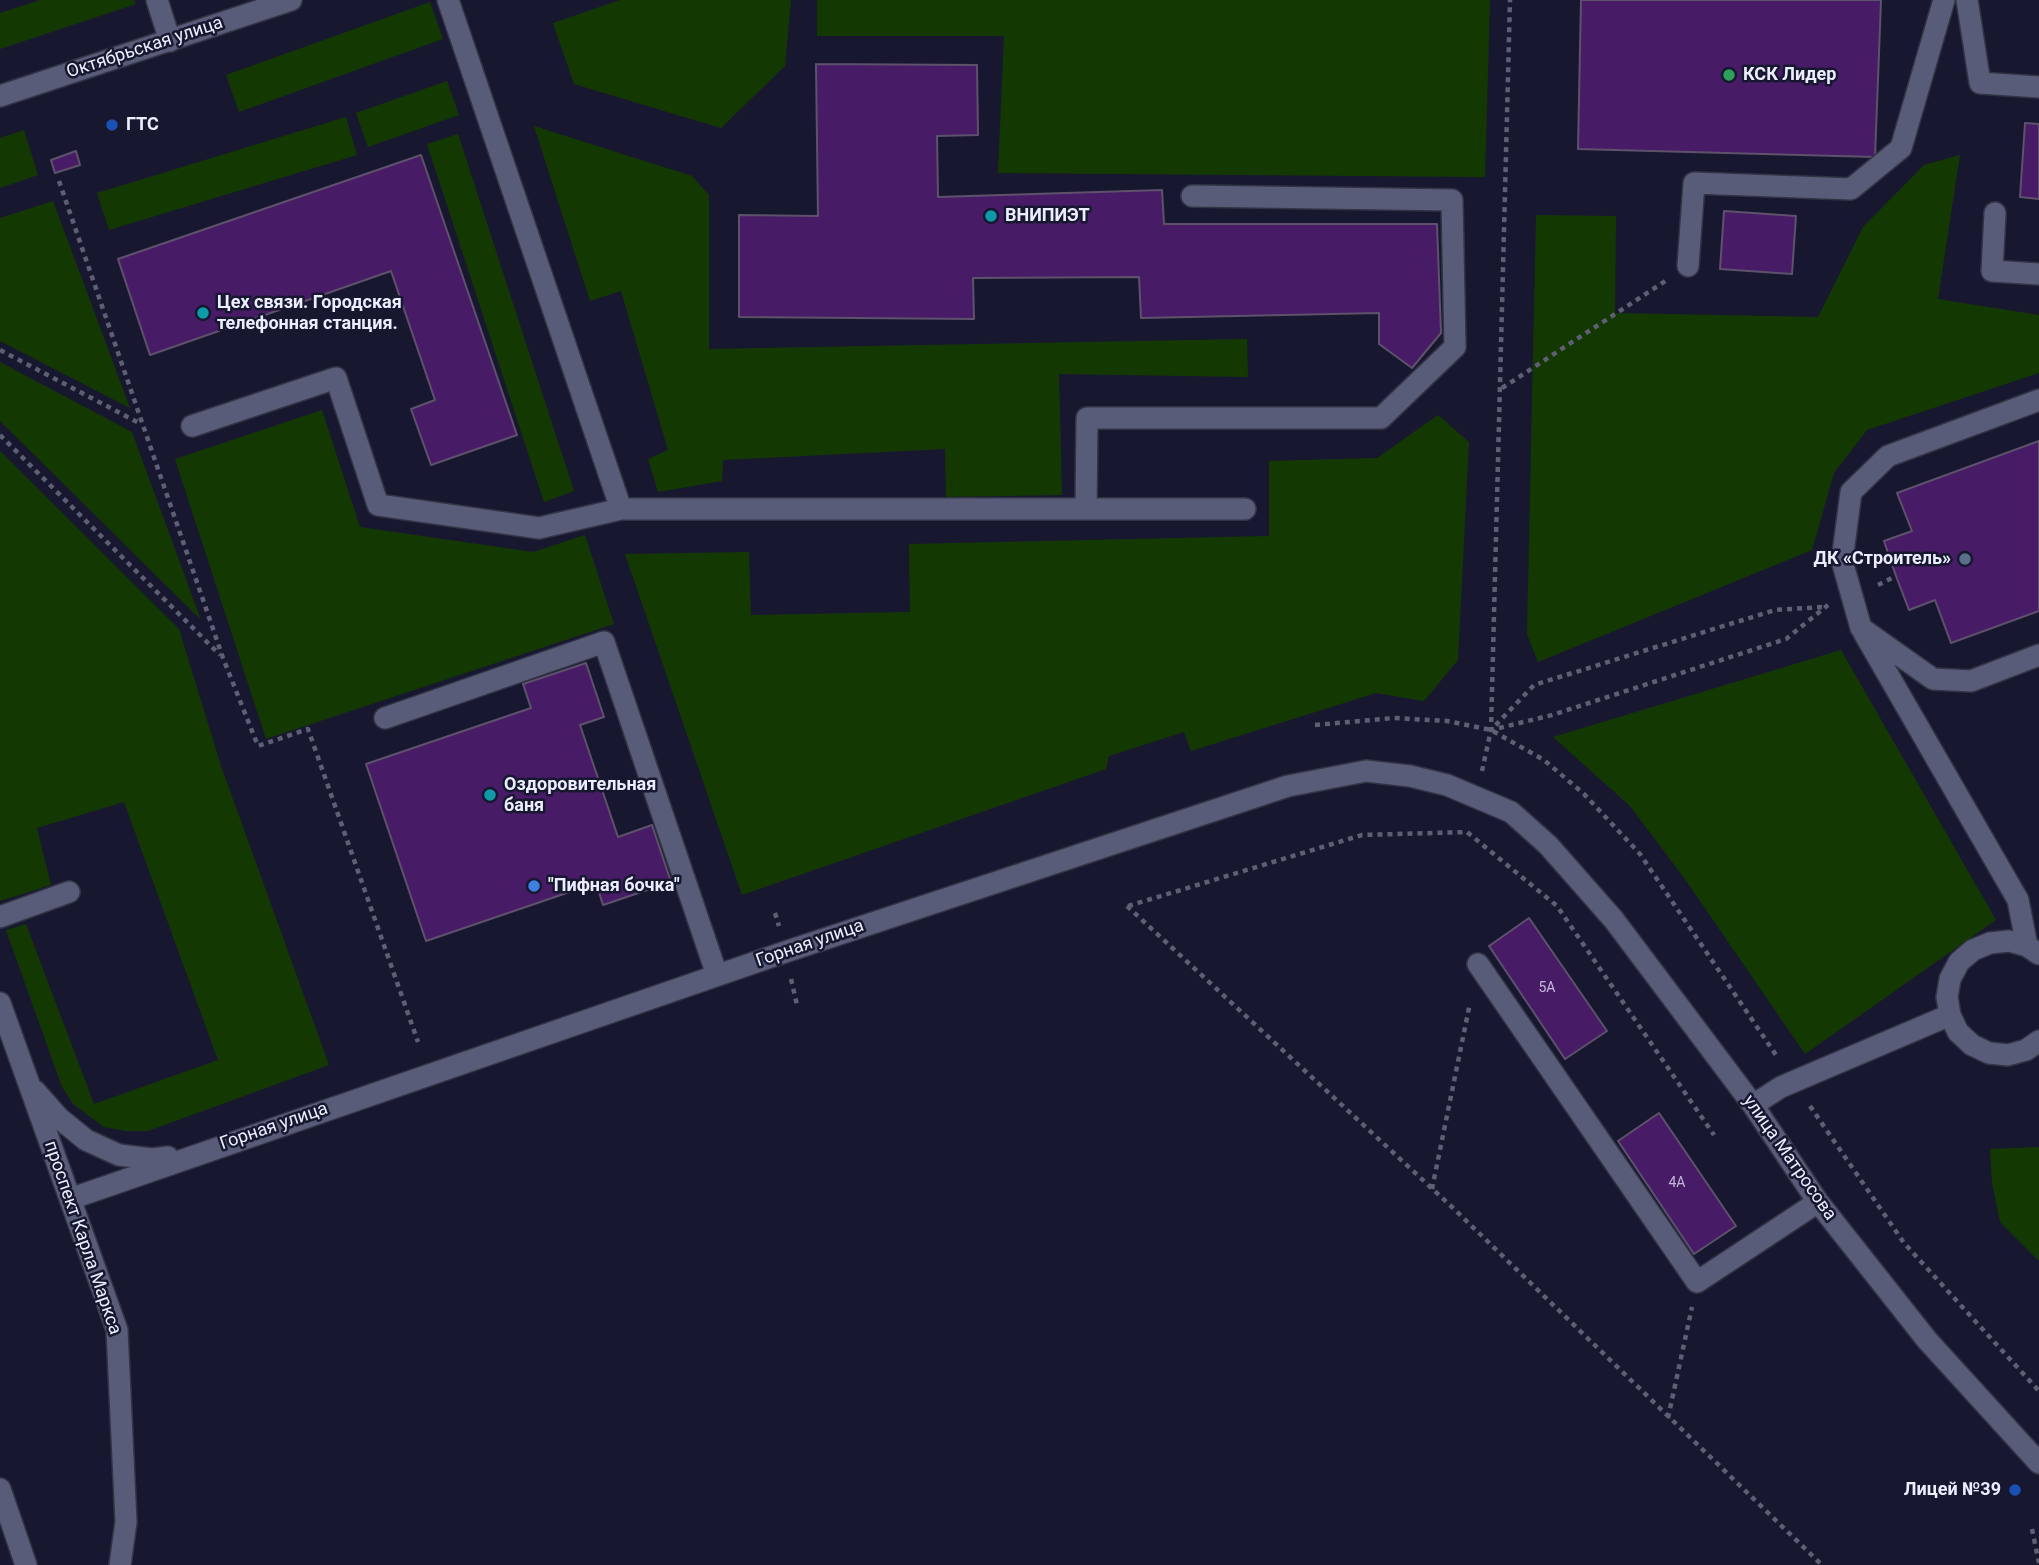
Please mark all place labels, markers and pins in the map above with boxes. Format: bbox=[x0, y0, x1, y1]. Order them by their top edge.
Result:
place label: КСК Лидер bbox=[1743, 64, 1836, 86]
marker: КСК Лидер bbox=[1721, 67, 1737, 83]
place label: ГТС bbox=[126, 114, 159, 136]
marker: ГТС bbox=[104, 117, 120, 133]
place label: ВНИПИЭТ bbox=[1005, 205, 1090, 227]
marker: ВНИПИЭТ bbox=[983, 208, 999, 224]
place label: Цех связи. Городская телефонная станция. bbox=[217, 292, 402, 334]
marker: Цех связи. Городская телефонная станция. bbox=[195, 305, 211, 321]
place label: ДК «Строитель» bbox=[1813, 548, 1951, 570]
marker: ДК «Строитель» bbox=[1957, 551, 1973, 567]
place label: Оздоровительная баня bbox=[504, 774, 656, 816]
marker: Оздоровительная баня bbox=[482, 787, 498, 803]
place label: "Пифная бочка" bbox=[548, 875, 680, 897]
marker: "Пифная бочка" bbox=[526, 878, 542, 894]
place label: Лицей №39 bbox=[1904, 1479, 2001, 1501]
marker: Лицей №39 bbox=[2007, 1482, 2023, 1498]

